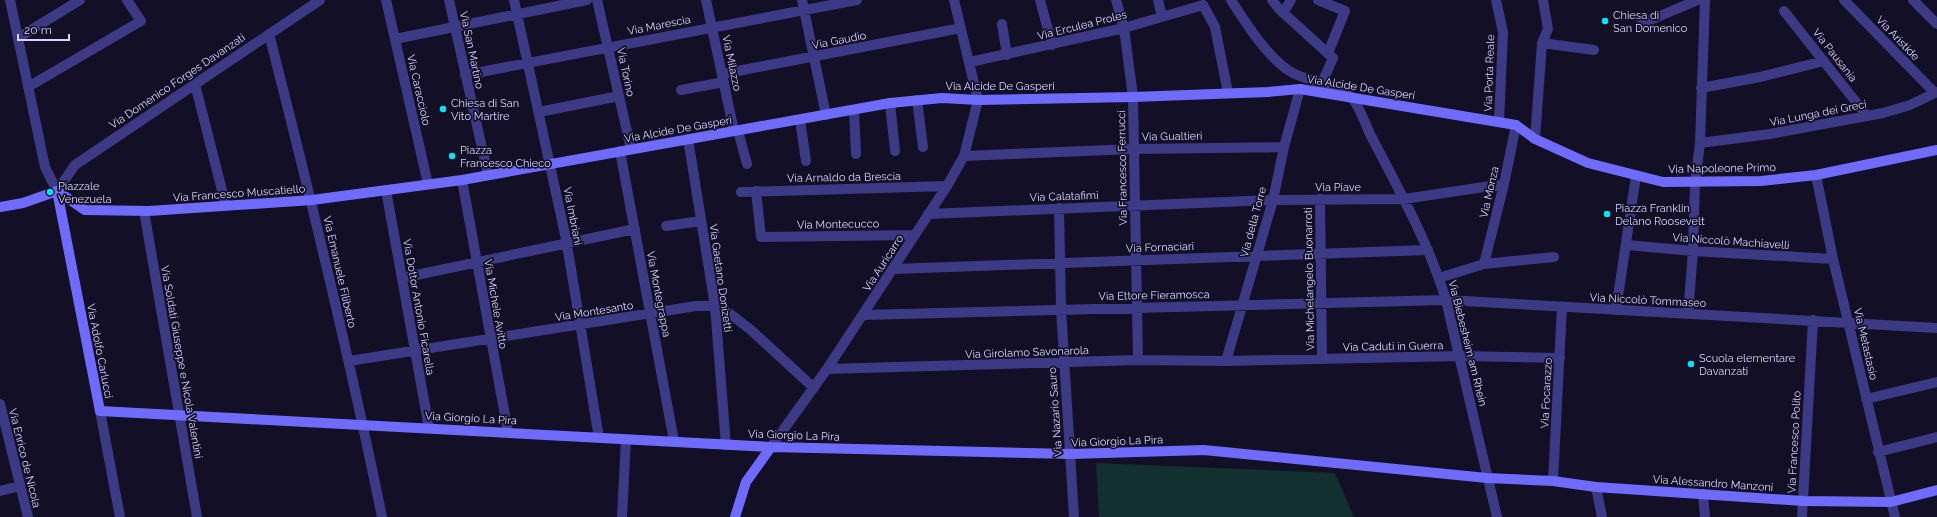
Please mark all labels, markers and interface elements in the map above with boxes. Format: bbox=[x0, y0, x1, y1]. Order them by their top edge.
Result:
street label: Via Erculea Proles bbox=[1036, 8, 1128, 43]
place label: Chiesa di San Domenico bbox=[1613, 9, 1688, 35]
street label: Via San Martino bbox=[457, 10, 486, 91]
street label: Via Marescia bbox=[626, 13, 692, 38]
street label: Via Aristide bbox=[1873, 13, 1922, 64]
scale bar bbox=[18, 16, 69, 42]
marker: Chiesa di San Domenico bbox=[1600, 16, 1610, 26]
text: 20 m bbox=[24, 23, 52, 37]
street label: Via Pausania bbox=[1810, 26, 1859, 85]
street label: Via Gaudio bbox=[811, 29, 868, 52]
street label: Via Domenico Forges Davanzati bbox=[107, 31, 248, 132]
street label: Via Milazzo bbox=[719, 34, 744, 93]
street label: Via Porta Reale bbox=[1482, 34, 1497, 112]
street label: Via Torino bbox=[614, 46, 637, 98]
street label: Via Caracciolo bbox=[404, 53, 433, 127]
street label: Via Alcide De Gasperi bbox=[1306, 73, 1416, 102]
street label: Via Alcide De Gasperi bbox=[945, 80, 1055, 93]
place label: Chiesa di San Vito Martire bbox=[451, 97, 519, 123]
street label: Via Lunga dei Greci bbox=[1768, 98, 1868, 129]
marker: Chiesa di San Vito Martire bbox=[438, 104, 448, 114]
street label: Via Francesco Ferrucci bbox=[1115, 110, 1130, 226]
street label: Via Alcide De Gasperi bbox=[623, 114, 733, 145]
street label: Via Gualtieri bbox=[1141, 129, 1203, 144]
place label: Piazza Francesco Chieco bbox=[460, 144, 551, 170]
marker: Piazza Francesco Chieco bbox=[447, 151, 457, 161]
street label: Via Napoleone Primo bbox=[1668, 161, 1776, 176]
street label: Via Monza bbox=[1477, 165, 1502, 219]
street label: Via Arnaldo da Brescia bbox=[787, 170, 901, 185]
place label: Piazzale Venezuela bbox=[58, 180, 111, 206]
street label: Via Piave bbox=[1315, 181, 1361, 194]
street label: Via Francesco Muscatiello bbox=[172, 182, 306, 205]
street label: Via della Torre bbox=[1238, 185, 1269, 259]
street label: Via Imbriani bbox=[560, 186, 585, 246]
marker: Piazzale Venezuela bbox=[45, 187, 55, 197]
street label: Via Calatafimi bbox=[1029, 189, 1099, 204]
place label: Piazza Franklin Delano Roosevelt bbox=[1615, 202, 1705, 228]
street label: Via Michelangelo Buonarroti bbox=[1302, 207, 1317, 351]
marker: Piazza Franklin Delano Roosevelt bbox=[1602, 209, 1612, 219]
street label: Via Emanuele Filiberto bbox=[320, 215, 359, 330]
street label: Via Montecucco bbox=[797, 217, 880, 232]
street label: Via Gaetano Donizetti bbox=[706, 223, 735, 333]
street label: Via Niccolò Machiavelli bbox=[1672, 231, 1790, 252]
street label: Via Auricarro bbox=[860, 232, 907, 294]
street label: Via Dottor Antonio Ficarella bbox=[400, 238, 437, 376]
street label: Via Fornaciari bbox=[1126, 240, 1194, 255]
street label: Via Montegrappa bbox=[644, 250, 673, 338]
street label: Via Michele Avitto bbox=[481, 258, 510, 350]
street label: Via Soldati Giuseppe e Nicola Valentini bbox=[158, 265, 205, 460]
street label: Via Biebesheim am Rhein bbox=[1446, 279, 1489, 407]
street label: Via Ettore Fieramosca bbox=[1098, 288, 1210, 303]
street label: Via Niccolò Tommaseo bbox=[1589, 291, 1707, 310]
street label: Via Montesanto bbox=[554, 299, 635, 324]
street label: Via Adolfo Carlucci bbox=[84, 303, 115, 400]
street label: Via Metastasio bbox=[1851, 307, 1880, 382]
street label: Via Caduti in Guerra bbox=[1343, 339, 1443, 354]
street label: Via Girolamo Savonarola bbox=[965, 344, 1089, 361]
place label: Scuola elementare Davanzati bbox=[1699, 352, 1796, 378]
street label: Via Focarazzo bbox=[1538, 357, 1555, 429]
marker: Scuola elementare Davanzati bbox=[1686, 359, 1696, 369]
street label: Via Nazario Sauro bbox=[1046, 366, 1065, 457]
street label: Via Francesco Polito bbox=[1785, 390, 1804, 494]
street label: Via Enrico de Nicola bbox=[6, 407, 43, 509]
street label: Via Giorgio La Pira bbox=[425, 410, 517, 427]
street label: Via Giorgio La Pira bbox=[748, 427, 840, 444]
street label: Via Giorgio La Pira bbox=[1071, 433, 1163, 450]
street label: Via Alessandro Manzoni bbox=[1652, 473, 1774, 494]

